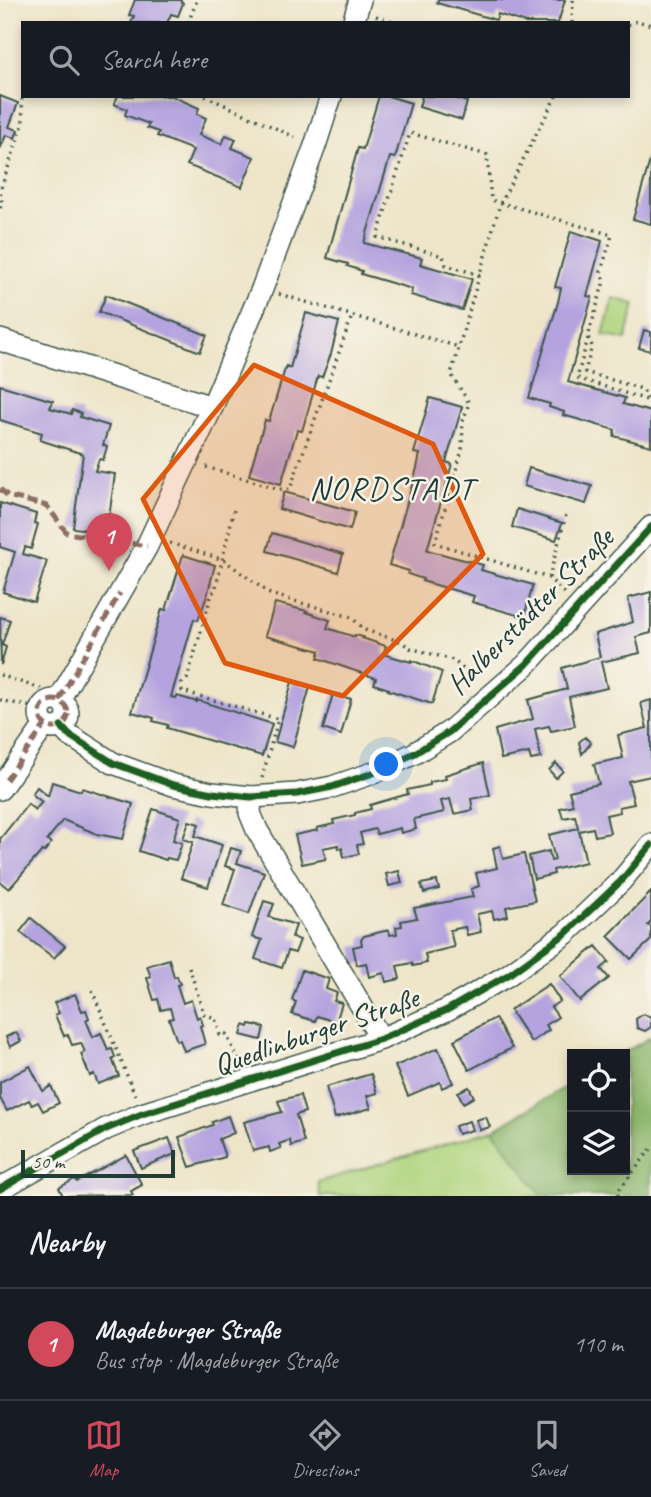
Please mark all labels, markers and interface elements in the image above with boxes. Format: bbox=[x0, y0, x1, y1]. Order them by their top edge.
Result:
search box bbox=[21, 21, 630, 98]
icon: search bbox=[45, 41, 83, 79]
text: Search here bbox=[101, 43, 207, 76]
district label: NORDSTADT bbox=[309, 468, 479, 509]
pin: 1 bbox=[86, 513, 132, 571]
street label: Halberstädter Straße bbox=[438, 518, 623, 703]
your location bbox=[369, 747, 403, 781]
street label: Quedlinburger Straße bbox=[209, 977, 426, 1084]
map controls bbox=[567, 1049, 630, 1175]
button: locate bbox=[567, 1049, 630, 1112]
button: layers bbox=[567, 1112, 630, 1175]
scale bar bbox=[21, 1147, 175, 1179]
text: 50 m bbox=[32, 1150, 64, 1174]
text: Nearby bbox=[28, 1223, 104, 1261]
text: Magdeburger Straße bbox=[95, 1313, 280, 1346]
text: 1 bbox=[46, 1330, 56, 1359]
text: 110 m bbox=[574, 1330, 623, 1359]
text: Bus stop · Magdeburger Straße bbox=[95, 1346, 338, 1375]
tab: Map bbox=[85, 1416, 123, 1482]
tab: Directions bbox=[292, 1416, 359, 1482]
tab: Saved bbox=[528, 1416, 566, 1482]

